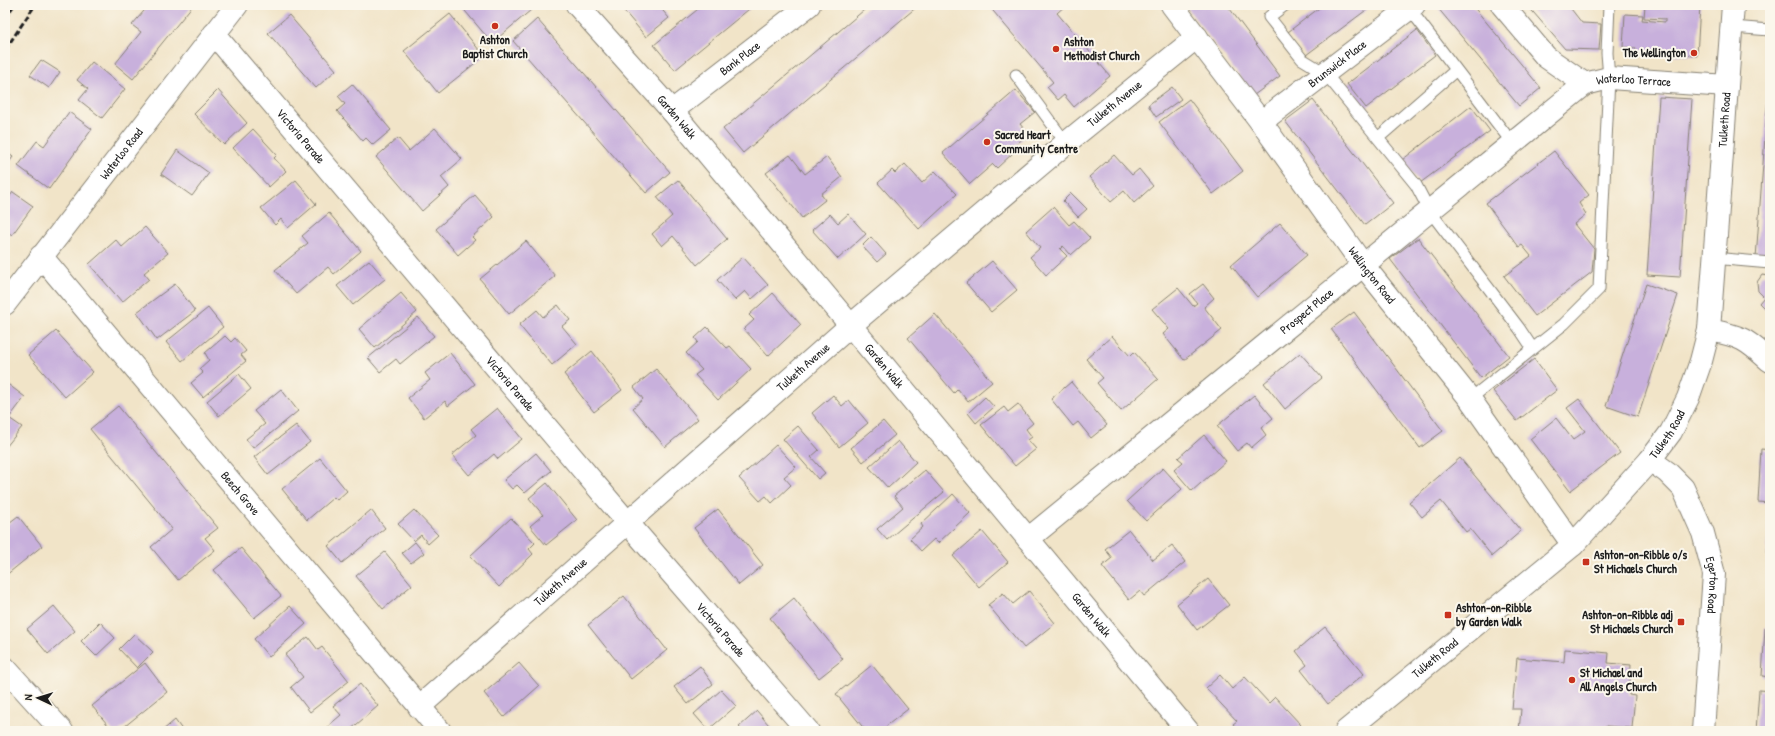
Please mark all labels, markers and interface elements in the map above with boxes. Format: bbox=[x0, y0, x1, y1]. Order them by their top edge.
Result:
marker: Ashton Baptist Church bbox=[490, 21, 500, 31]
place label: Ashton Baptist Church bbox=[463, 31, 528, 63]
place label: Ashton Methodist Church bbox=[1064, 33, 1140, 64]
street label: Brunswick Place bbox=[1304, 35, 1370, 91]
street label: Bank Place bbox=[716, 37, 764, 79]
marker: Ashton Methodist Church bbox=[1051, 44, 1061, 54]
place label: The Wellington bbox=[1622, 44, 1687, 62]
marker: The Wellington bbox=[1689, 48, 1699, 58]
street label: Waterloo Terrace bbox=[1594, 69, 1672, 90]
street label: Tulketh Avenue bbox=[1083, 76, 1145, 131]
street label: Garden Walk bbox=[653, 91, 701, 142]
street label: Tulketh Road bbox=[1714, 92, 1735, 148]
street label: Victoria Parade bbox=[273, 105, 329, 167]
street label: Waterloo Road bbox=[96, 124, 147, 183]
place label: Sacred Heart Community Centre bbox=[995, 126, 1078, 158]
marker: Sacred Heart Community Centre bbox=[982, 137, 992, 147]
street label: Wellington Road bbox=[1345, 243, 1400, 307]
street label: Prospect Place bbox=[1276, 284, 1337, 338]
street label: Tulketh Avenue bbox=[773, 339, 833, 395]
street label: Garden Walk bbox=[861, 340, 908, 391]
street label: Victoria Parade bbox=[482, 352, 539, 415]
street label: Tulketh Road bbox=[1645, 407, 1689, 462]
street label: Beech Grove bbox=[217, 467, 264, 519]
place label: Ashton-on-Ribble o/s St Michaels Church bbox=[1594, 546, 1688, 577]
street label: Tulketh Avenue bbox=[530, 553, 591, 610]
street label: Egerton Road bbox=[1702, 555, 1723, 614]
marker: Ashton-on-Ribble o/s St Michaels Church bbox=[1581, 557, 1591, 567]
street label: Garden Walk bbox=[1068, 589, 1115, 640]
street label: Victoria Parade bbox=[692, 599, 749, 661]
place label: Ashton-on-Ribble by Garden Walk bbox=[1456, 599, 1532, 631]
place label: Ashton-on-Ribble adj St Michaels Church bbox=[1582, 606, 1674, 637]
marker: Ashton-on-Ribble by Garden Walk bbox=[1443, 610, 1453, 620]
marker: Ashton-on-Ribble adj St Michaels Church bbox=[1676, 617, 1686, 627]
street label: Tulketh Road bbox=[1408, 634, 1462, 682]
place label: St Michael and All Angels Church bbox=[1580, 664, 1657, 696]
marker: St Michael and All Angels Church bbox=[1567, 675, 1577, 685]
north arrow bbox=[18, 678, 58, 718]
text: N bbox=[21, 694, 35, 701]

